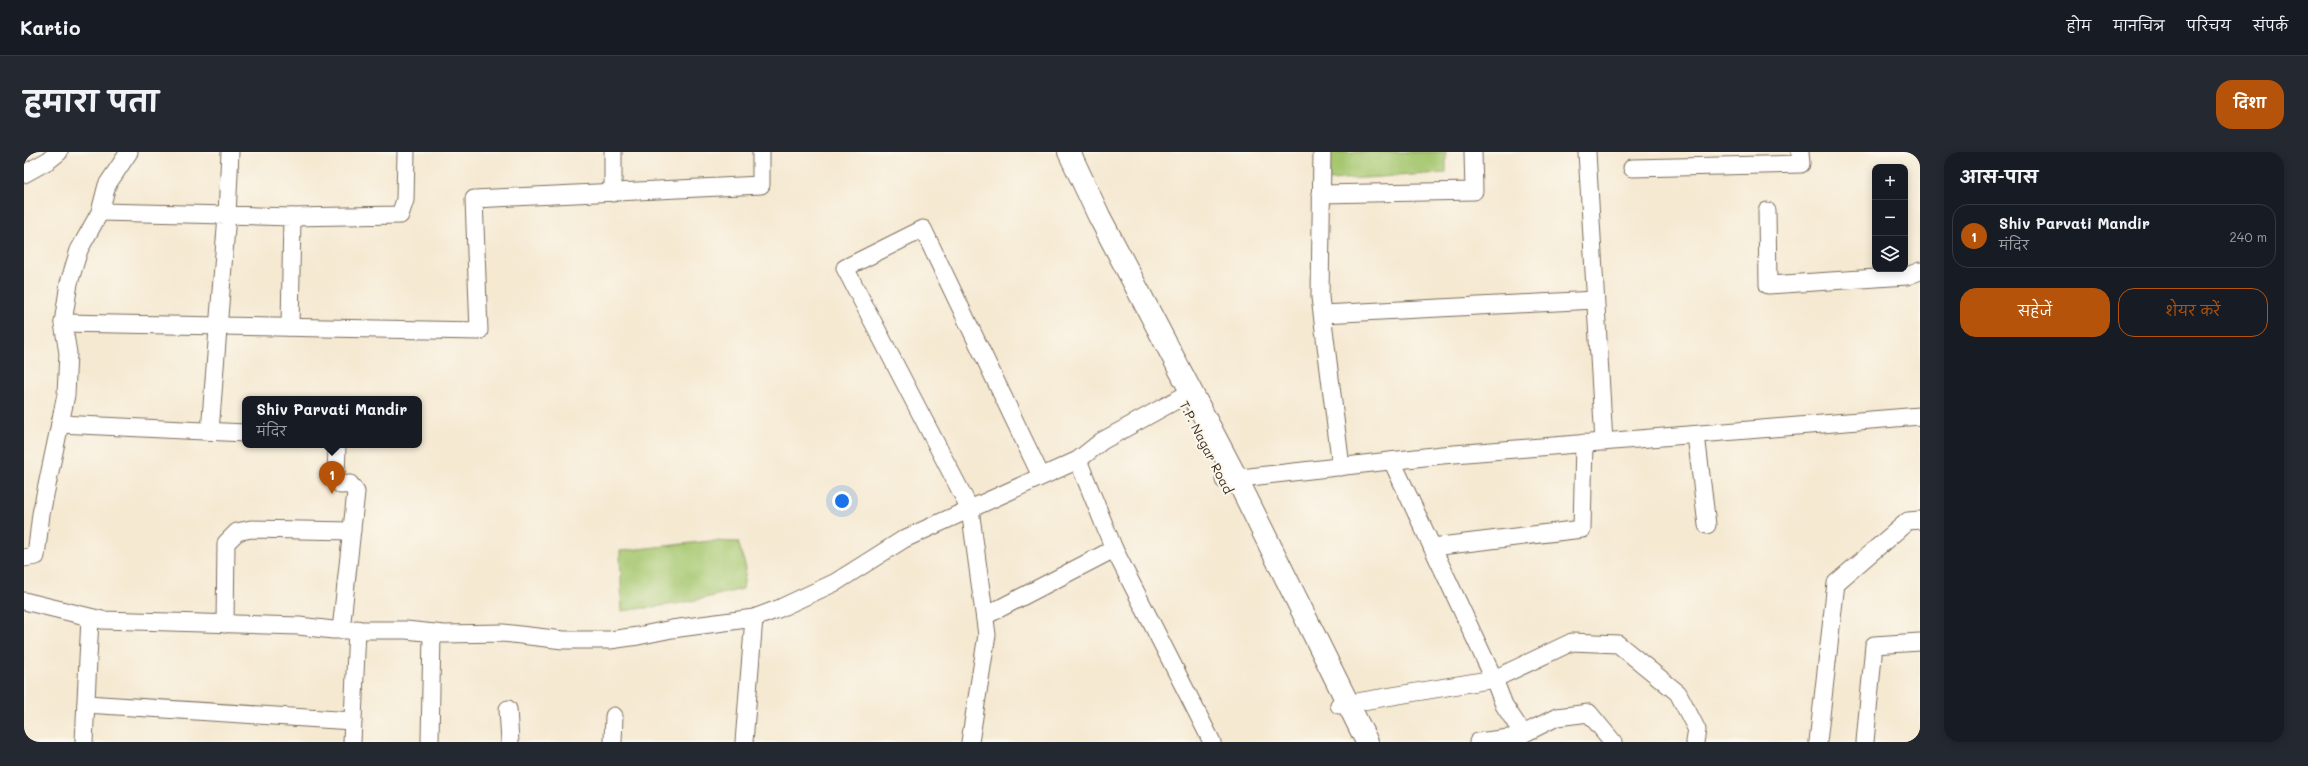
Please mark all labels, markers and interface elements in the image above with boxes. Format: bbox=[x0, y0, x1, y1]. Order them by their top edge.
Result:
text: Kartio bbox=[20, 15, 80, 40]
text: होम bbox=[2067, 16, 2091, 35]
text: मानचित्र bbox=[2113, 16, 2165, 35]
text: परिचय bbox=[2187, 16, 2231, 35]
text: संपर्क bbox=[2253, 16, 2288, 35]
button: दिशा bbox=[2216, 80, 2284, 129]
text: हमारा पता bbox=[24, 83, 159, 119]
map controls bbox=[1872, 164, 1908, 272]
button: + bbox=[1872, 164, 1908, 200]
text: आस-पास bbox=[1960, 165, 2038, 187]
button: − bbox=[1872, 200, 1908, 236]
text: Shiv Parvati Mandir bbox=[1999, 213, 2150, 233]
text: 1 bbox=[1971, 228, 1977, 245]
text: 240 m bbox=[2230, 228, 2267, 245]
button: layers bbox=[1872, 236, 1908, 272]
text: मंदिर bbox=[1999, 236, 2029, 253]
button: सहेजें bbox=[1960, 288, 2110, 337]
button: शेयर करें bbox=[2118, 288, 2268, 337]
popup bbox=[242, 396, 422, 448]
street label: T.P. Nagar Road bbox=[1176, 398, 1238, 496]
text: Shiv Parvati Mandir bbox=[257, 399, 407, 419]
text: मंदिर bbox=[257, 422, 287, 439]
pin: 1 bbox=[319, 461, 345, 494]
your location bbox=[832, 491, 852, 511]

